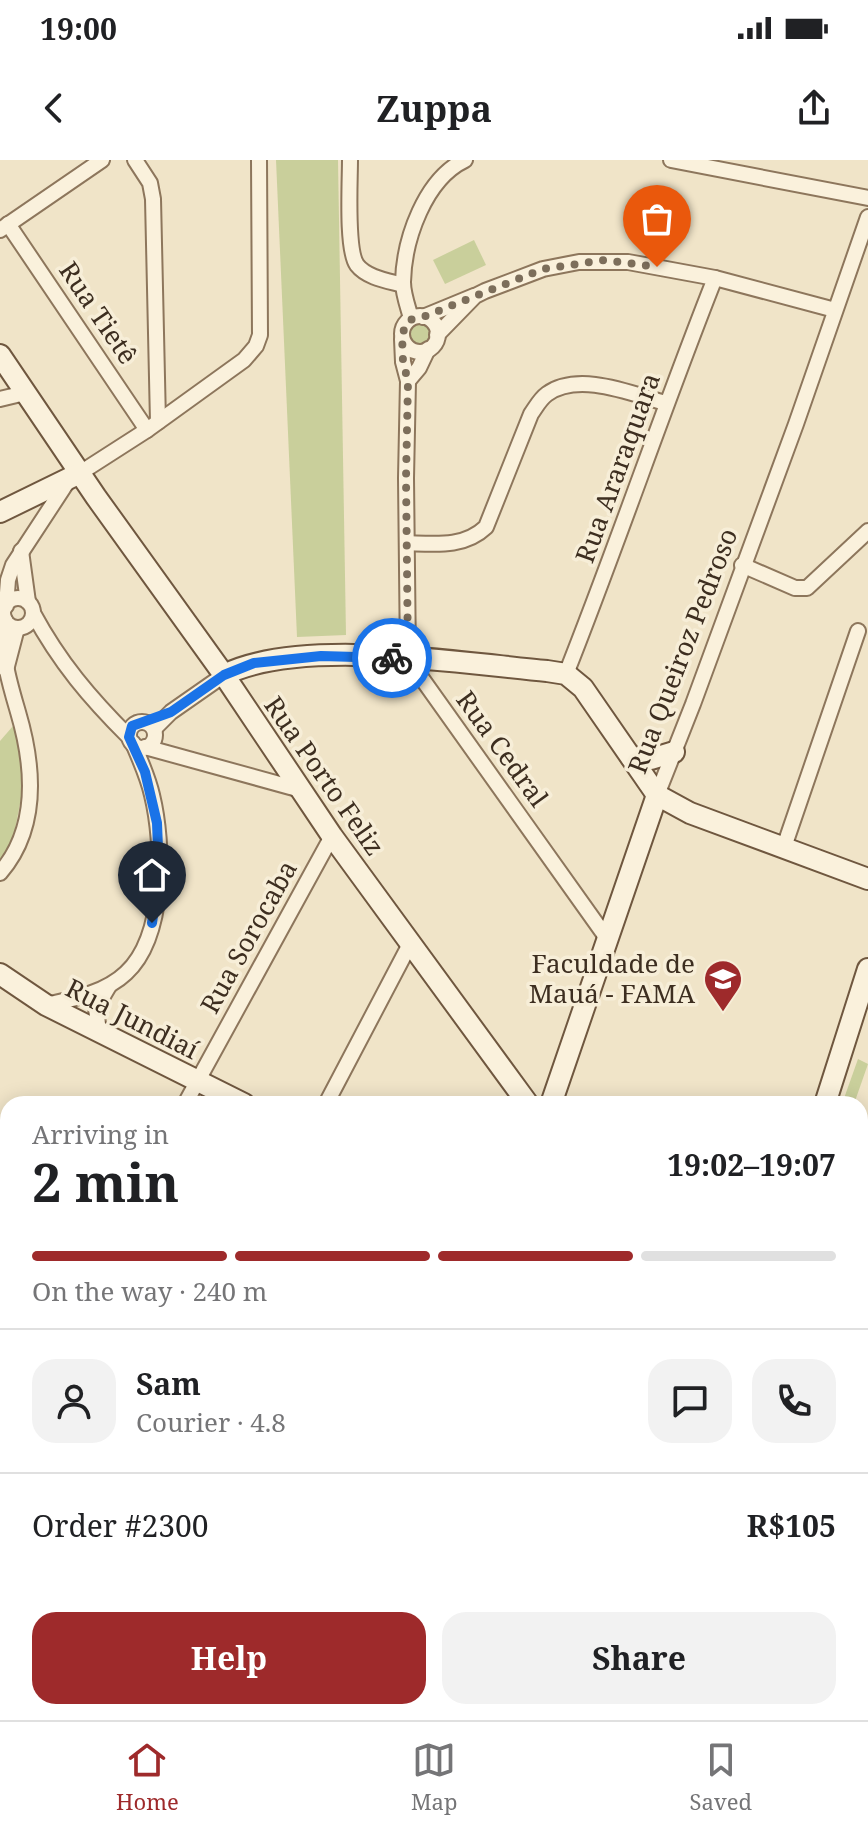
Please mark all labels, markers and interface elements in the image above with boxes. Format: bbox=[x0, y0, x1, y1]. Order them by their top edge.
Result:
text: 19:00 bbox=[40, 8, 117, 49]
text: Zuppa bbox=[376, 84, 492, 133]
icon: back bbox=[32, 86, 76, 130]
icon: share bbox=[792, 86, 836, 130]
pin bbox=[623, 185, 691, 267]
icon: bag bbox=[635, 197, 679, 241]
street label: Rua Tietê bbox=[51, 254, 146, 371]
street label: Rua Araraquara bbox=[566, 368, 668, 568]
street label: Rua Queiroz Pedroso bbox=[619, 523, 745, 778]
courier bbox=[352, 618, 432, 698]
icon: bike bbox=[370, 636, 414, 680]
street label: Rua Cedral bbox=[449, 683, 557, 814]
street label: Rua Porto Feliz bbox=[257, 689, 393, 862]
pin bbox=[118, 841, 186, 923]
icon: home bbox=[130, 853, 174, 897]
street label: Rua Sorocaba bbox=[191, 854, 305, 1019]
place label: Faculdade de Mauá - FAMA bbox=[529, 945, 696, 1011]
school or university icon: Faculdade de Mauá - FAMA bbox=[702, 958, 744, 1013]
street label: Rua Jundiaí bbox=[60, 969, 206, 1067]
text: Arriving in bbox=[32, 1116, 169, 1152]
text: 19:02–19:07 bbox=[667, 1144, 836, 1185]
text: 2 min bbox=[32, 1146, 179, 1217]
text: On the way · 240 m bbox=[32, 1273, 267, 1309]
button: person bbox=[32, 1359, 116, 1443]
button: chat bbox=[648, 1359, 732, 1443]
button: phone bbox=[752, 1359, 836, 1443]
text: Sam bbox=[136, 1363, 201, 1404]
text: Courier · 4.8 bbox=[136, 1404, 286, 1440]
text: Order #2300 bbox=[32, 1505, 209, 1546]
text: R$105 bbox=[747, 1505, 836, 1546]
button: Help bbox=[32, 1612, 426, 1704]
button: Share bbox=[442, 1612, 836, 1704]
tab: Home bbox=[116, 1738, 179, 1816]
tab: Map bbox=[411, 1738, 457, 1816]
tab: Saved bbox=[690, 1738, 752, 1816]

